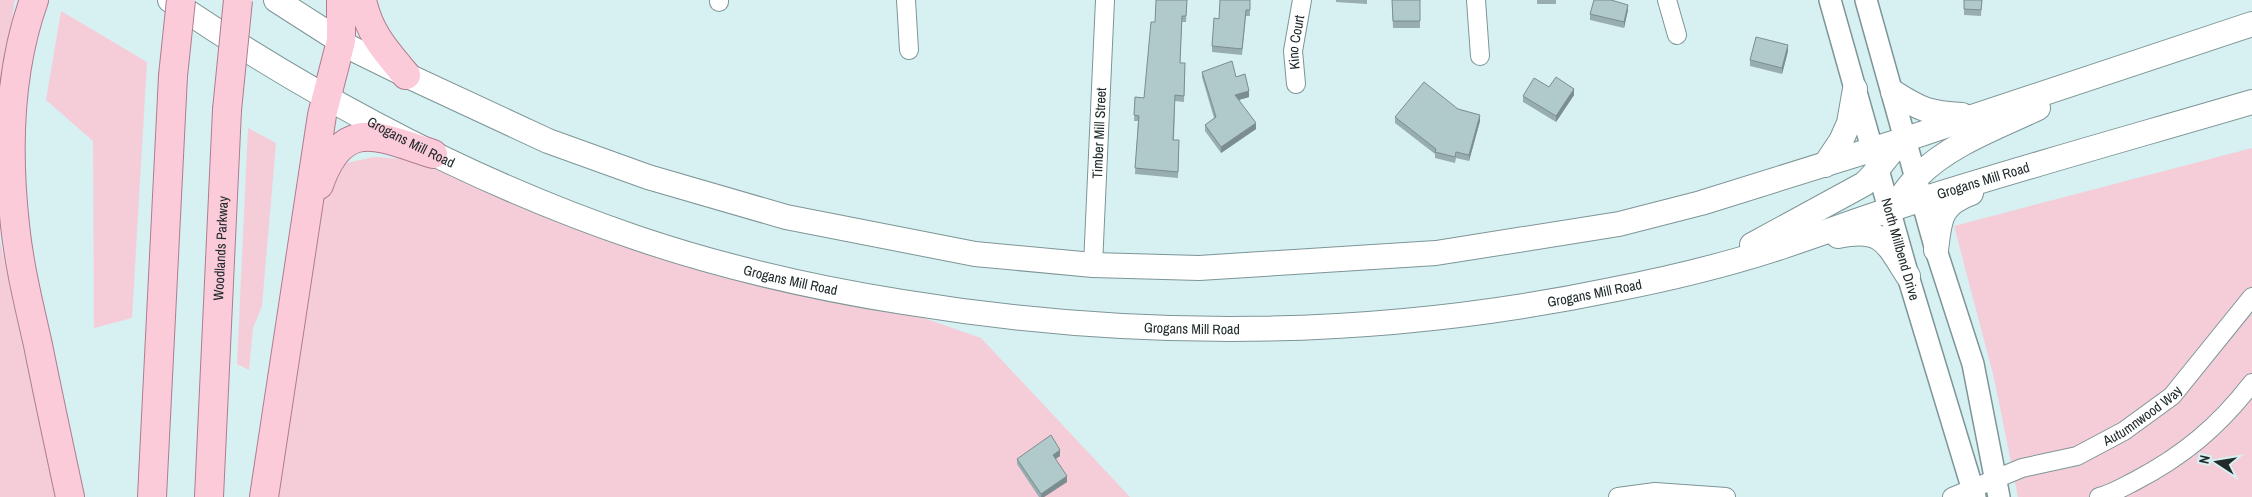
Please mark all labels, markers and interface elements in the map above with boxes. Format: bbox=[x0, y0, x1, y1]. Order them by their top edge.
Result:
street label: Kino Court bbox=[1284, 14, 1308, 70]
street label: Timber Mill Street bbox=[1088, 87, 1110, 179]
street label: Grogans Mill Road bbox=[364, 112, 458, 172]
street label: Grogans Mill Road bbox=[1935, 158, 2032, 203]
street label: Woodlands Parkway bbox=[209, 195, 232, 301]
street label: North Millbend Drive bbox=[1877, 196, 1924, 302]
street label: Grogans Mill Road bbox=[742, 261, 839, 299]
street label: Grogans Mill Road bbox=[1546, 275, 1643, 311]
street label: Grogans Mill Road bbox=[1144, 318, 1240, 338]
street label: Autumnwood Way bbox=[2099, 382, 2186, 450]
north arrow bbox=[2192, 437, 2242, 487]
text: N bbox=[2195, 453, 2214, 465]

